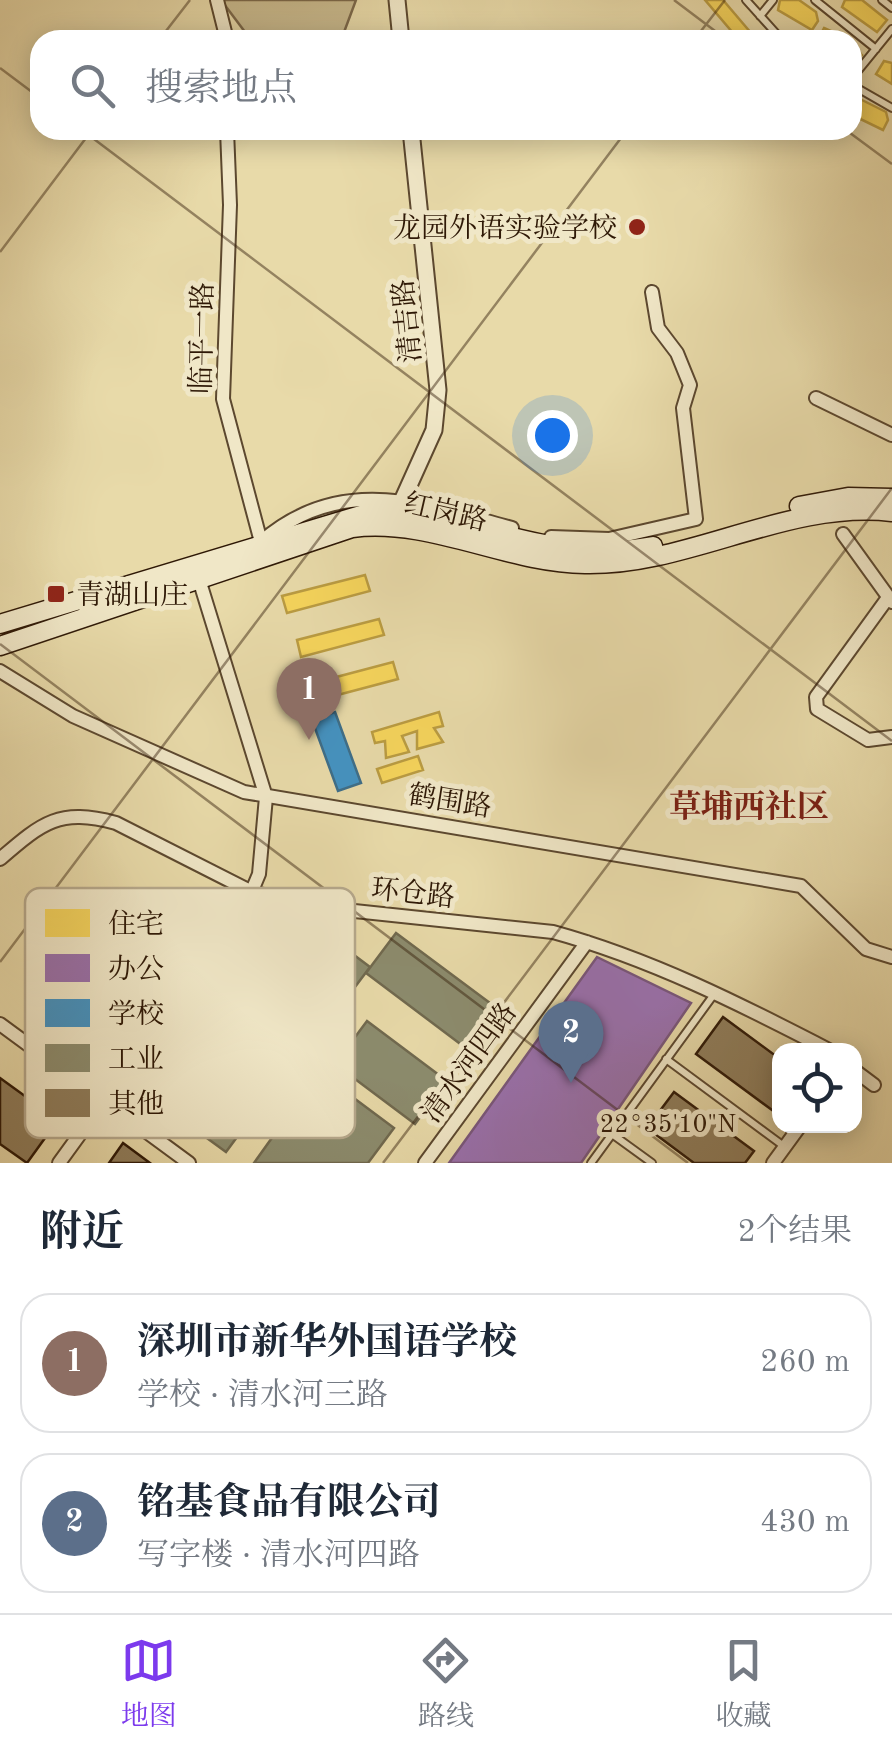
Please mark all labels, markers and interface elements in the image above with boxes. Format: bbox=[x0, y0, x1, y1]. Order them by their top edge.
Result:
search box bbox=[30, 30, 862, 140]
icon: search bbox=[65, 58, 120, 113]
text: 搜索地点 bbox=[145, 71, 297, 109]
place label: 龙园外语实验学校 bbox=[393, 213, 617, 244]
marker: 龙园外语实验学校 bbox=[626, 216, 648, 238]
street label: 清吉路 bbox=[388, 277, 427, 364]
street label: 临平一路 bbox=[186, 282, 219, 394]
your location bbox=[527, 410, 578, 461]
street label: 红岗路 bbox=[401, 488, 490, 537]
place label: 青湖山庄 bbox=[76, 580, 188, 611]
marker: 青湖山庄 bbox=[45, 583, 67, 605]
pin: 1 bbox=[276, 658, 342, 740]
street label: 鹤围路 bbox=[406, 780, 494, 823]
district label: 草埔西社区 bbox=[669, 789, 829, 825]
street label: 环仓路 bbox=[369, 874, 456, 913]
legend bbox=[25, 888, 355, 1138]
text: 住宅 bbox=[108, 909, 164, 940]
text: 办公 bbox=[108, 954, 164, 985]
street label: 清水河四路 bbox=[416, 997, 523, 1129]
text: 学校 bbox=[108, 999, 164, 1030]
pin: 2 bbox=[538, 1000, 604, 1083]
map controls bbox=[772, 1043, 862, 1133]
button: locate bbox=[772, 1043, 862, 1133]
text: 工业 bbox=[108, 1044, 164, 1075]
text: 其他 bbox=[108, 1089, 164, 1120]
text: 22°35'10"N bbox=[600, 1113, 736, 1138]
text: 附近 bbox=[40, 1213, 124, 1255]
text: 2个结果 bbox=[737, 1217, 852, 1249]
text: 深圳市新华外国语学校 bbox=[137, 1325, 517, 1363]
text: 1 bbox=[65, 1347, 84, 1379]
text: 260 m bbox=[760, 1347, 850, 1379]
text: 学校 · 清水河三路 bbox=[137, 1381, 388, 1413]
text: 铭基食品有限公司 bbox=[137, 1485, 441, 1523]
text: 2 bbox=[65, 1507, 84, 1539]
text: 430 m bbox=[760, 1507, 850, 1539]
text: 写字楼 · 清水河四路 bbox=[137, 1541, 420, 1573]
tab: 地图 bbox=[121, 1633, 177, 1736]
tab: 路线 bbox=[418, 1633, 474, 1736]
tab: 收藏 bbox=[715, 1633, 771, 1736]

